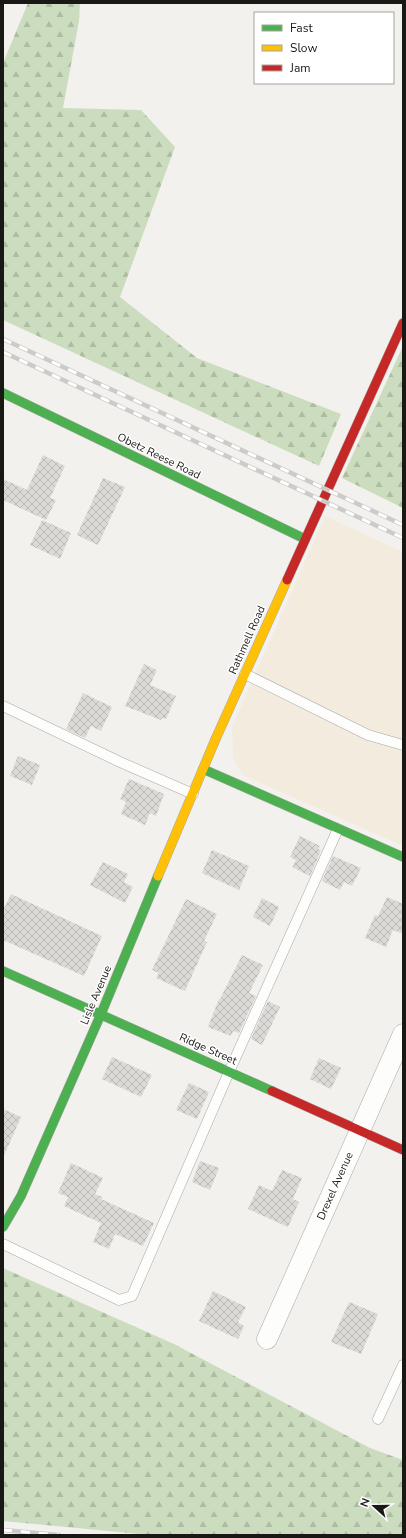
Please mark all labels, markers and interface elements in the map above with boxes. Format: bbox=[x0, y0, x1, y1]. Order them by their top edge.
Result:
legend bbox=[254, 12, 394, 84]
text: Fast bbox=[290, 20, 313, 36]
text: Slow bbox=[290, 40, 318, 56]
text: Jam bbox=[289, 60, 311, 76]
street label: Obetz Reese Road bbox=[115, 429, 203, 483]
street label: Rathmell Road bbox=[225, 603, 269, 677]
street label: Lisle Avenue bbox=[77, 963, 115, 1027]
street label: Ridge Street bbox=[177, 1030, 239, 1068]
street label: Drexel Avenue bbox=[313, 1150, 357, 1222]
north arrow bbox=[354, 1486, 394, 1526]
text: N bbox=[357, 1496, 374, 1509]

